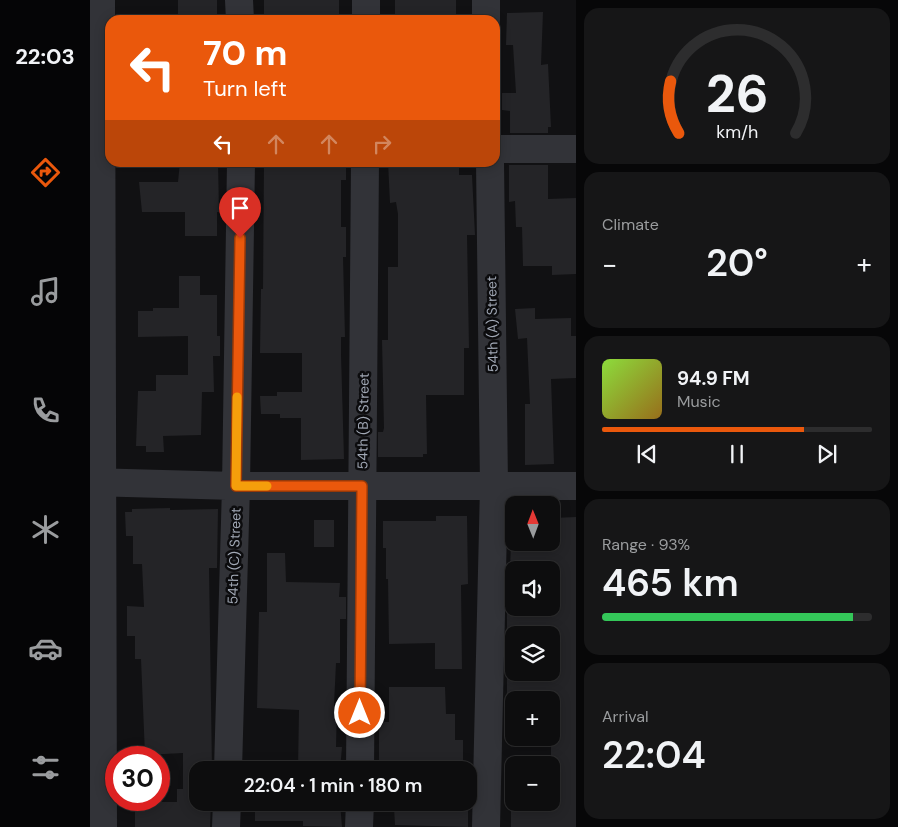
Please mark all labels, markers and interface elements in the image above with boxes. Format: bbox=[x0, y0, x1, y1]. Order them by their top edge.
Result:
text: 70 m bbox=[203, 30, 287, 76]
icon: left bbox=[120, 35, 185, 100]
text: 22:03 bbox=[15, 42, 75, 71]
text: 26 bbox=[706, 60, 768, 128]
text: Turn left bbox=[203, 74, 287, 103]
text: km/h bbox=[716, 120, 758, 144]
icon: left bbox=[209, 130, 237, 158]
icon: ahead bbox=[262, 130, 290, 158]
icon: ahead bbox=[315, 130, 343, 158]
icon: right bbox=[368, 130, 396, 158]
icon: directions bbox=[28, 155, 63, 190]
pin bbox=[219, 187, 261, 238]
icon: arrive bbox=[226, 194, 254, 222]
text: Climate bbox=[602, 214, 659, 235]
text: 20° bbox=[706, 238, 768, 288]
text: − bbox=[602, 246, 617, 283]
text: + bbox=[857, 246, 872, 283]
icon: music bbox=[28, 274, 63, 309]
street label: 54th (A) Street bbox=[482, 276, 502, 372]
text: 94.9 FM bbox=[677, 366, 750, 391]
street label: 54th (B) Street bbox=[353, 373, 373, 469]
text: Music bbox=[677, 391, 721, 412]
icon: phone bbox=[28, 393, 63, 428]
icon: previous bbox=[633, 440, 661, 468]
icon: pause bbox=[723, 440, 751, 468]
icon: next bbox=[813, 440, 841, 468]
north arrow bbox=[505, 496, 560, 551]
map controls bbox=[505, 496, 560, 811]
street label: 54th (C) Street bbox=[223, 507, 245, 605]
icon: climate bbox=[28, 512, 63, 547]
text: Range · 93% bbox=[602, 534, 690, 555]
text: 465 km bbox=[602, 558, 739, 608]
button: sound bbox=[505, 561, 560, 616]
button: layers bbox=[505, 626, 560, 681]
icon: car bbox=[28, 631, 63, 666]
position arrow bbox=[333, 686, 385, 738]
button: + bbox=[505, 691, 560, 746]
text: Arrival bbox=[602, 706, 649, 727]
text: 22:04 bbox=[602, 730, 706, 780]
speed limit sign: 30 bbox=[105, 746, 170, 811]
icon: filters bbox=[28, 750, 63, 785]
button: − bbox=[505, 756, 560, 811]
text: 22:04 · 1 min · 180 m bbox=[244, 773, 422, 798]

